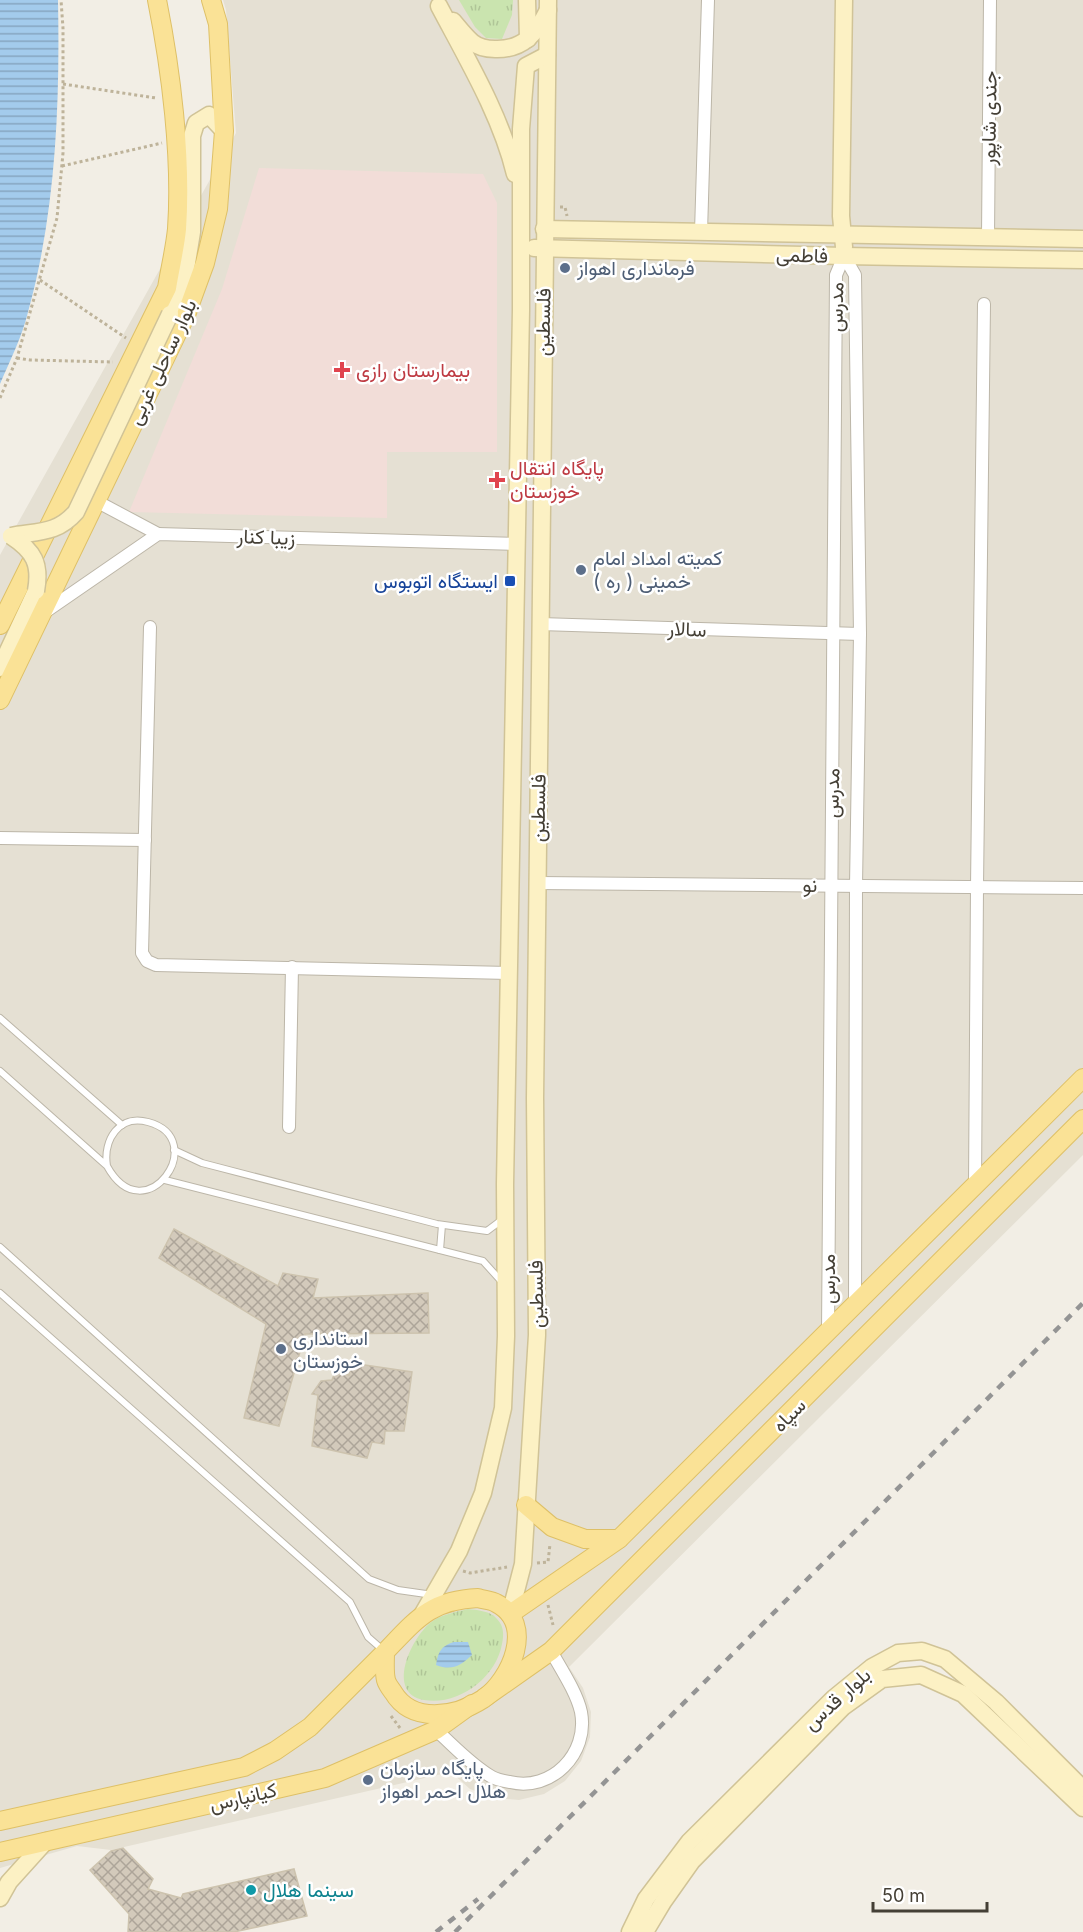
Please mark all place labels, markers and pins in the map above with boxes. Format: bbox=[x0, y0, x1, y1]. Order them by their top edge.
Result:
place label: فرمانداری اهواز bbox=[576, 256, 695, 281]
marker: فرمانداری اهواز bbox=[558, 261, 572, 275]
place label: بیمارستان رازی bbox=[356, 358, 470, 383]
marker: بیمارستان رازی bbox=[333, 361, 351, 379]
place label: پایگاه انتقال خوزستان bbox=[510, 456, 604, 504]
marker: پایگاه انتقال خوزستان bbox=[488, 471, 506, 489]
place label: کمیته امداد امام خمینی ( ره ) bbox=[593, 546, 723, 594]
marker: کمیته امداد امام خمینی ( ره ) bbox=[574, 563, 588, 577]
place label: ایستگاه اتوبوس bbox=[374, 569, 498, 594]
marker: ایستگاه اتوبوس bbox=[503, 574, 517, 588]
place label: استانداری خوزستان bbox=[293, 1326, 368, 1374]
marker: استانداری خوزستان bbox=[274, 1342, 288, 1356]
place label: پایگاه سازمان هلال احمر اهواز bbox=[379, 1756, 506, 1804]
marker: پایگاه سازمان هلال احمر اهواز bbox=[361, 1773, 375, 1787]
place label: سینما هلال bbox=[263, 1878, 354, 1902]
marker: سینما هلال bbox=[244, 1883, 258, 1897]

